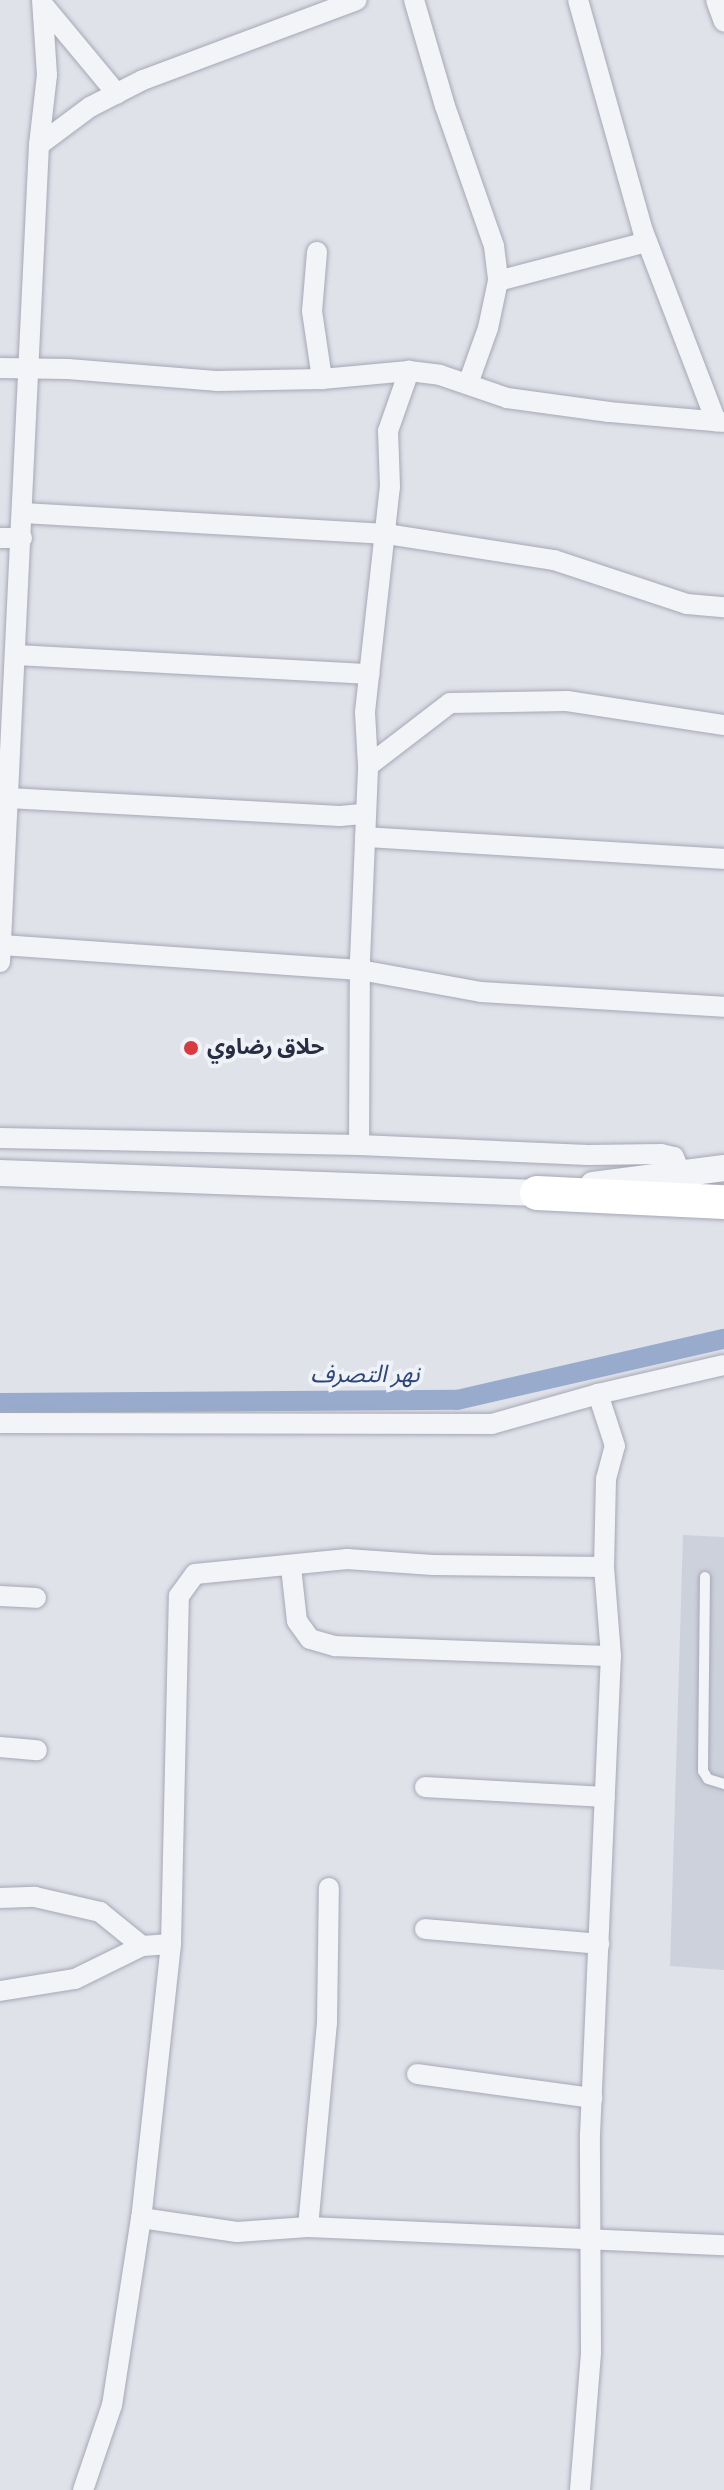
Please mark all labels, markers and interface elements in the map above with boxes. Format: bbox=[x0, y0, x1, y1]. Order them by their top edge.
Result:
place label: حلاق رضاوي bbox=[207, 1035, 324, 1061]
marker: حلاق رضاوي bbox=[182, 1039, 200, 1057]
water label: نهر التصرف bbox=[311, 1361, 419, 1389]

